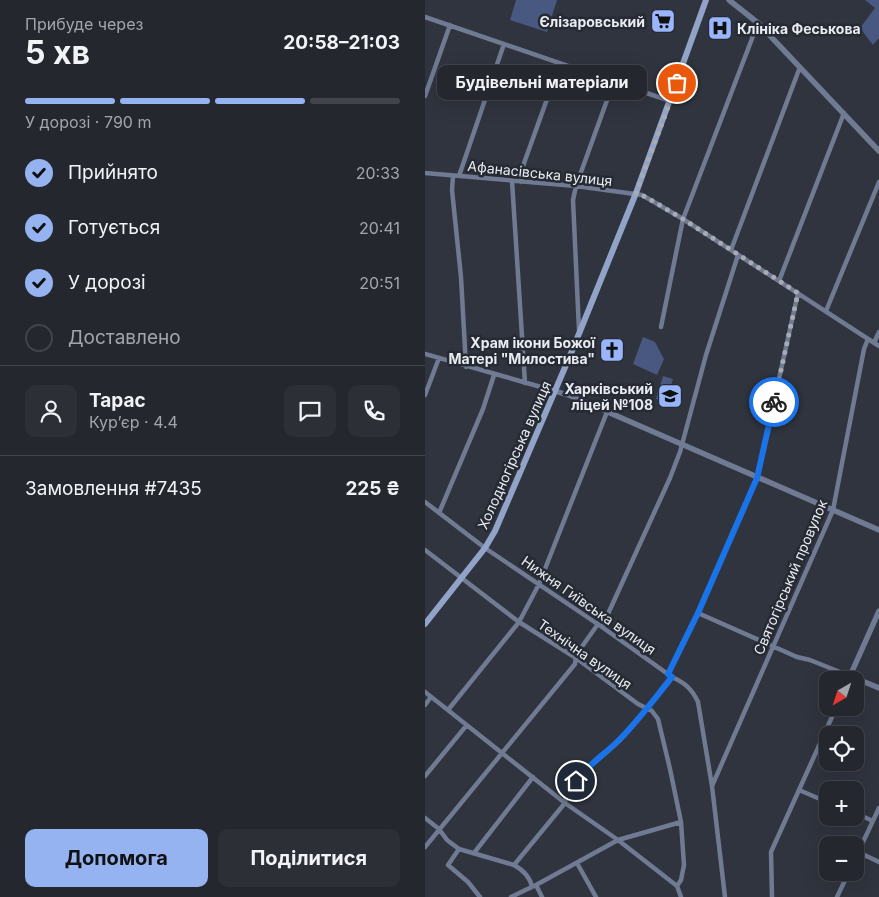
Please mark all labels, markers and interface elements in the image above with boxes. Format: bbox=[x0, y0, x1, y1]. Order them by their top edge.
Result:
supermarket icon: Єлізаровський bbox=[650, 8, 676, 34]
place label: Єлізаровський bbox=[539, 13, 645, 30]
text: Прибуде через bbox=[25, 14, 143, 34]
hospital icon: Клініка Феськова bbox=[707, 15, 733, 41]
place label: Клініка Феськова bbox=[737, 20, 861, 37]
text: 20:58–21:03 bbox=[283, 31, 400, 54]
text: 5 хв bbox=[25, 33, 90, 72]
pin bbox=[656, 62, 698, 104]
callout: Будівельні матеріали bbox=[437, 66, 647, 100]
icon: bag bbox=[663, 69, 691, 97]
text: Будівельні матеріали bbox=[455, 72, 629, 92]
text: У дорозі · 790 m bbox=[25, 112, 151, 132]
street label: Афанасівська вулиця bbox=[467, 157, 613, 189]
icon: check bbox=[25, 159, 53, 187]
text: Прийнято bbox=[68, 161, 158, 184]
text: 20:33 bbox=[356, 163, 400, 183]
icon: check bbox=[25, 214, 53, 242]
text: Готується bbox=[68, 216, 160, 239]
text: 20:41 bbox=[359, 218, 400, 238]
icon: check bbox=[25, 269, 53, 297]
text: У дорозі bbox=[68, 271, 146, 294]
text: 20:51 bbox=[359, 273, 400, 293]
text: Доставлено bbox=[68, 326, 181, 349]
place label: Храм ікони Божої Матері "Милостива" bbox=[448, 334, 596, 367]
church icon: Храм ікони Божої Матері "Милостива" bbox=[599, 337, 625, 363]
courier bbox=[749, 377, 799, 427]
street label: Холодногірська вулиця bbox=[474, 378, 554, 532]
place label: Харківський ліцей №108 bbox=[564, 380, 653, 413]
school or university icon: Харківський ліцей №108 bbox=[657, 383, 683, 409]
button: person bbox=[25, 385, 77, 437]
button: chat bbox=[284, 385, 336, 437]
button: phone bbox=[348, 385, 400, 437]
icon: bike bbox=[760, 388, 788, 416]
text: Тарас bbox=[89, 389, 146, 412]
text: Кур’єр · 4.4 bbox=[89, 412, 178, 432]
text: Замовлення #7435 bbox=[25, 477, 202, 500]
text: 225 ₴ bbox=[345, 477, 400, 500]
street label: Святогірський провулок bbox=[750, 496, 831, 657]
street label: Нижня Гиївська вулиця bbox=[519, 552, 659, 658]
street label: Технічна вулиця bbox=[535, 615, 635, 693]
north arrow bbox=[819, 671, 864, 716]
map controls bbox=[819, 671, 864, 881]
button: locate bbox=[819, 726, 864, 771]
pin bbox=[555, 760, 597, 802]
icon: home bbox=[562, 767, 590, 795]
button: + bbox=[819, 781, 864, 826]
button: Допомога bbox=[25, 829, 208, 887]
button: Поділитися bbox=[218, 829, 400, 887]
button: − bbox=[819, 836, 864, 881]

